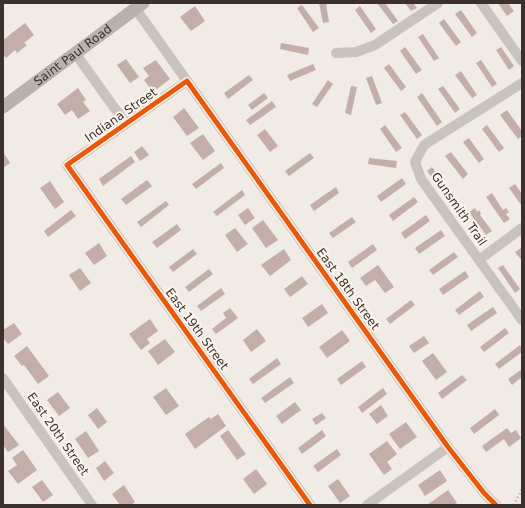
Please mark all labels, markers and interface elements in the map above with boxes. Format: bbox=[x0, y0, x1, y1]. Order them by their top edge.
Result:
street label: Saint Paul Road bbox=[31, 22, 115, 89]
street label: Indiana Street bbox=[82, 85, 160, 145]
street label: Gunsmith Trail bbox=[428, 170, 490, 248]
street label: East 18th Street bbox=[314, 245, 383, 333]
street label: East 19th Street bbox=[163, 285, 232, 373]
street label: East 20th Street bbox=[24, 390, 92, 478]

